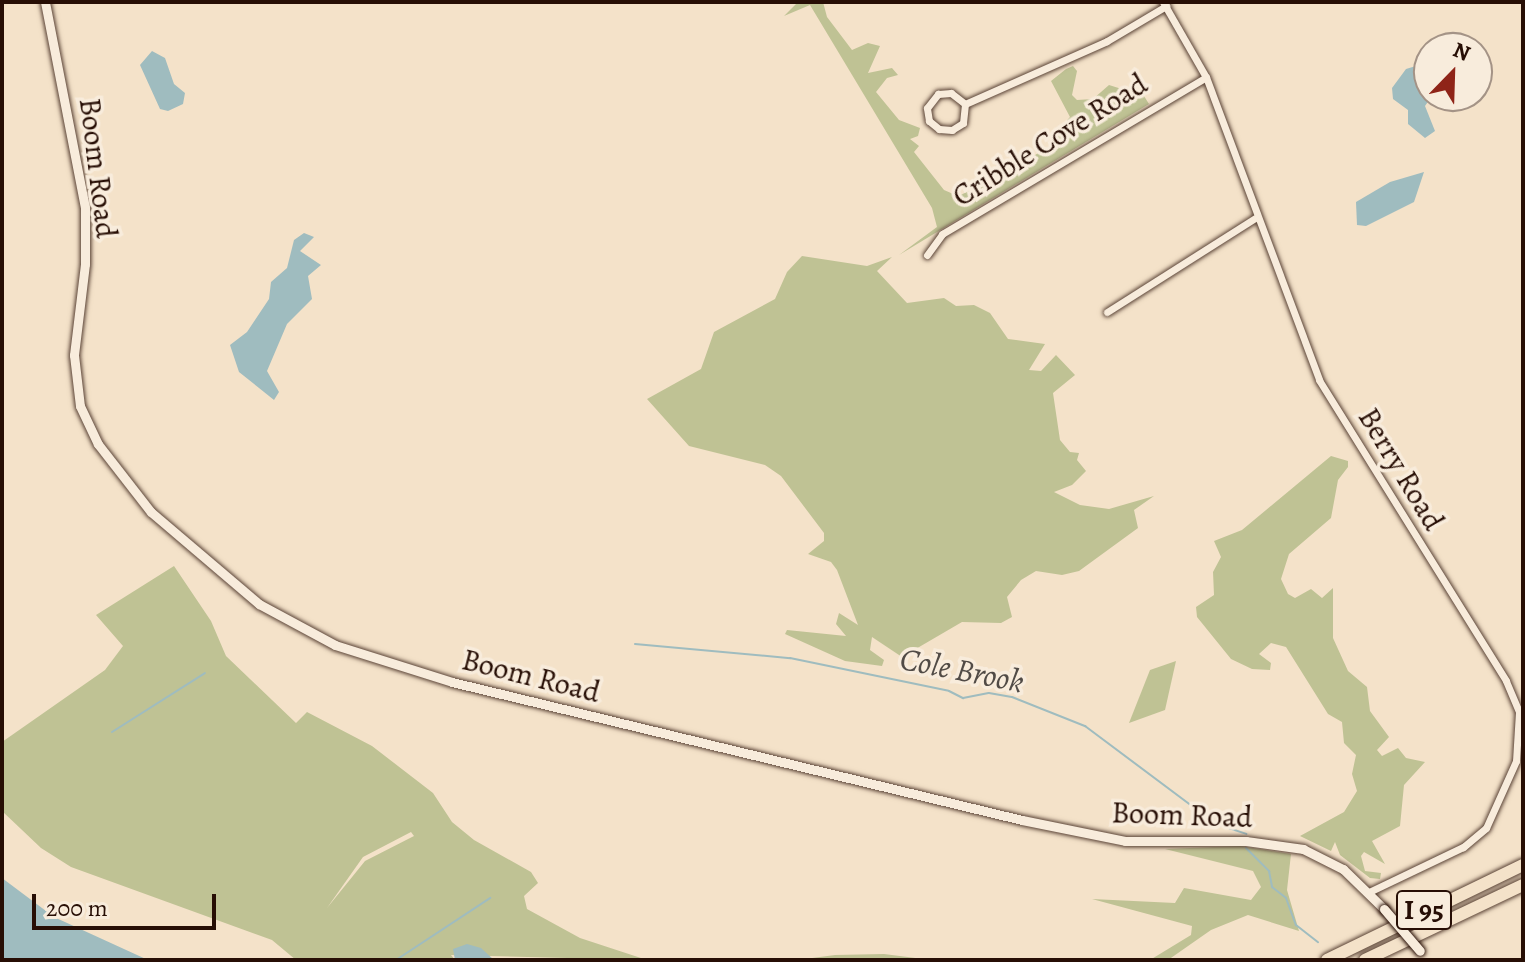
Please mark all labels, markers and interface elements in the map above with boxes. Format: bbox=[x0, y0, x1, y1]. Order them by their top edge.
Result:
north arrow bbox=[1413, 32, 1493, 112]
text: N bbox=[1448, 35, 1475, 69]
street label: Cribble Cove Road bbox=[946, 66, 1154, 214]
street label: Boom Road bbox=[72, 96, 124, 240]
street label: Berry Road bbox=[1350, 401, 1452, 537]
water label: Cole Brook bbox=[897, 639, 1027, 701]
street label: Boom Road bbox=[458, 641, 604, 711]
street label: Boom Road bbox=[1111, 795, 1253, 835]
scale bar bbox=[36, 878, 220, 928]
road number: I 95 bbox=[1394, 886, 1454, 934]
text: 200 m bbox=[46, 892, 108, 924]

